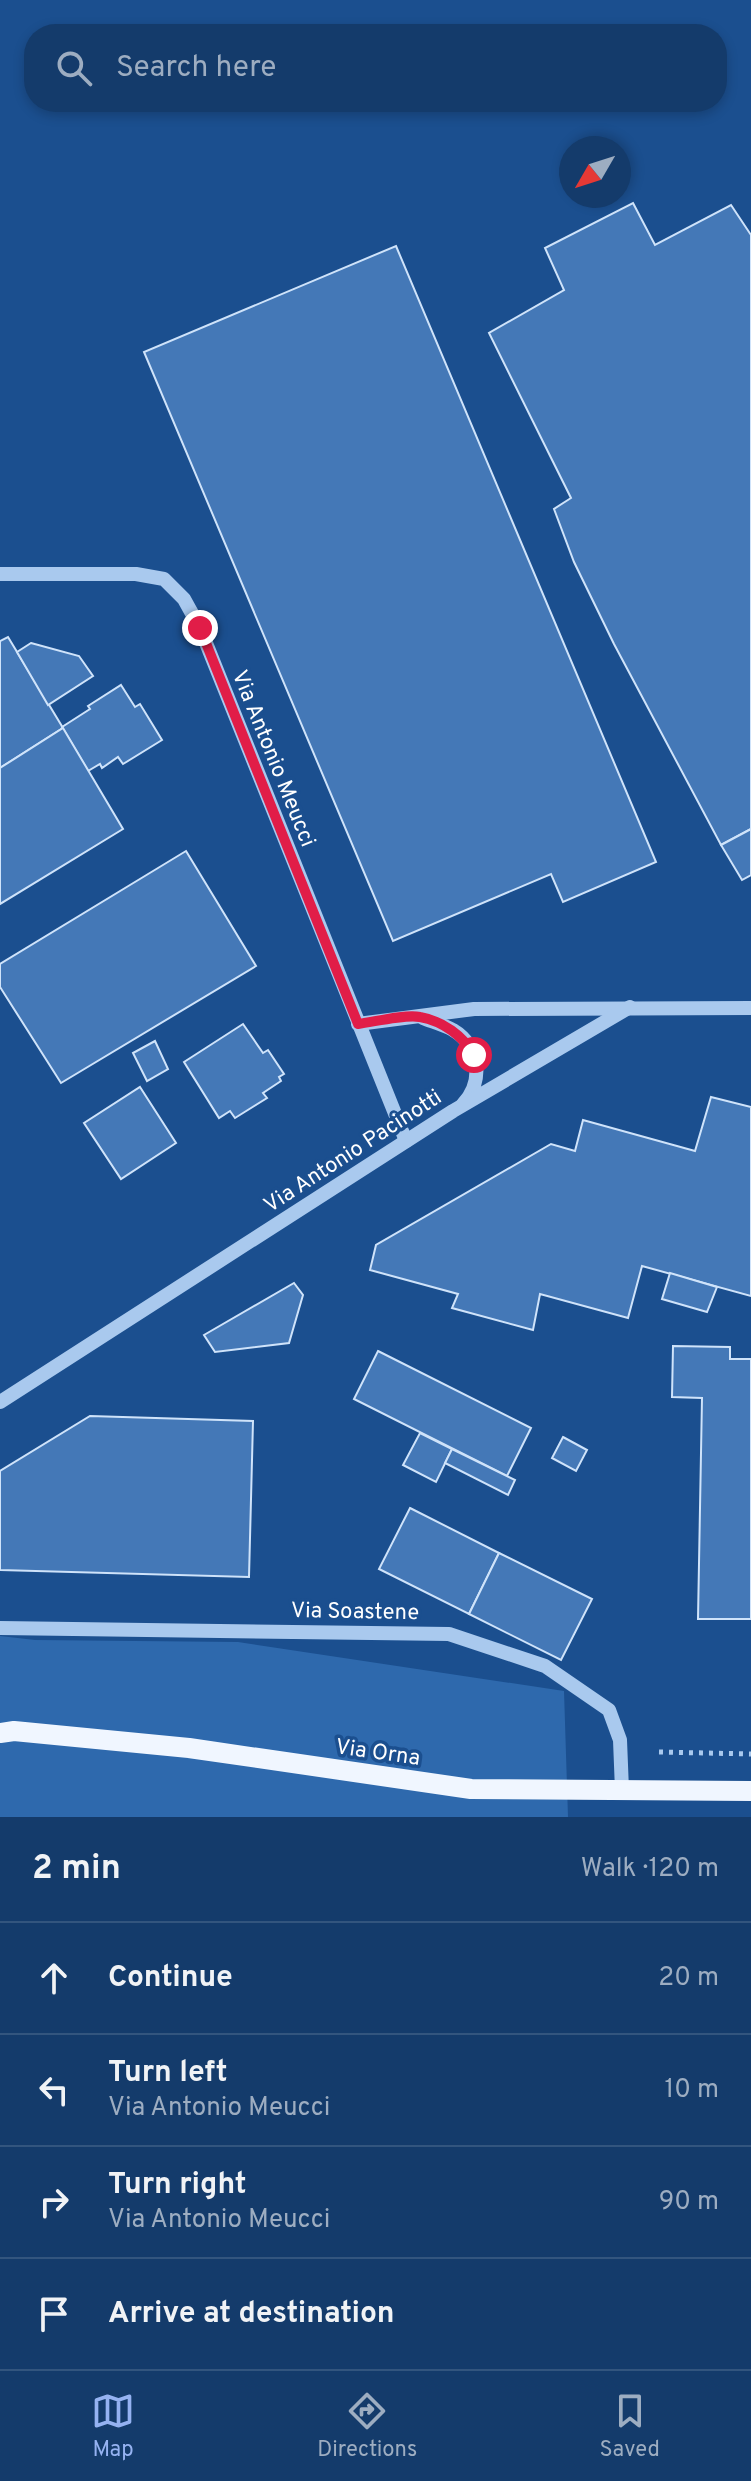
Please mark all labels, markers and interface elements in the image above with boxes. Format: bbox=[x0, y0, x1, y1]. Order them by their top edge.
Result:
search box bbox=[24, 24, 727, 112]
icon: search bbox=[52, 46, 96, 90]
text: Search here bbox=[116, 50, 276, 87]
north arrow bbox=[559, 136, 631, 208]
route end bbox=[182, 610, 218, 646]
street label: Via Antonio Meucci bbox=[225, 667, 320, 851]
route start bbox=[456, 1037, 492, 1073]
street label: Via Antonio Pacinotti bbox=[259, 1085, 447, 1220]
street label: Via Soastene bbox=[291, 1598, 419, 1627]
street label: Via Orna bbox=[334, 1734, 422, 1773]
text: 2 min bbox=[32, 1848, 121, 1891]
text: Walk · 120 m bbox=[581, 1853, 719, 1886]
icon: ahead bbox=[32, 1956, 76, 2000]
text: Continue bbox=[108, 1960, 233, 1997]
text: 20 m bbox=[658, 1962, 719, 1995]
text: Turn left bbox=[108, 2055, 228, 2092]
icon: left bbox=[32, 2068, 76, 2112]
text: 10 m bbox=[664, 2074, 719, 2107]
text: Via Antonio Meucci bbox=[108, 2092, 330, 2125]
text: Turn right bbox=[108, 2167, 246, 2204]
icon: right bbox=[32, 2180, 76, 2224]
text: 90 m bbox=[659, 2186, 719, 2219]
text: Via Antonio Meucci bbox=[108, 2204, 330, 2237]
icon: arrive bbox=[32, 2292, 76, 2336]
text: Arrive at destination bbox=[108, 2296, 394, 2333]
tab: Map bbox=[91, 2389, 135, 2464]
tab: Directions bbox=[317, 2389, 417, 2464]
tab: Saved bbox=[599, 2389, 660, 2464]

